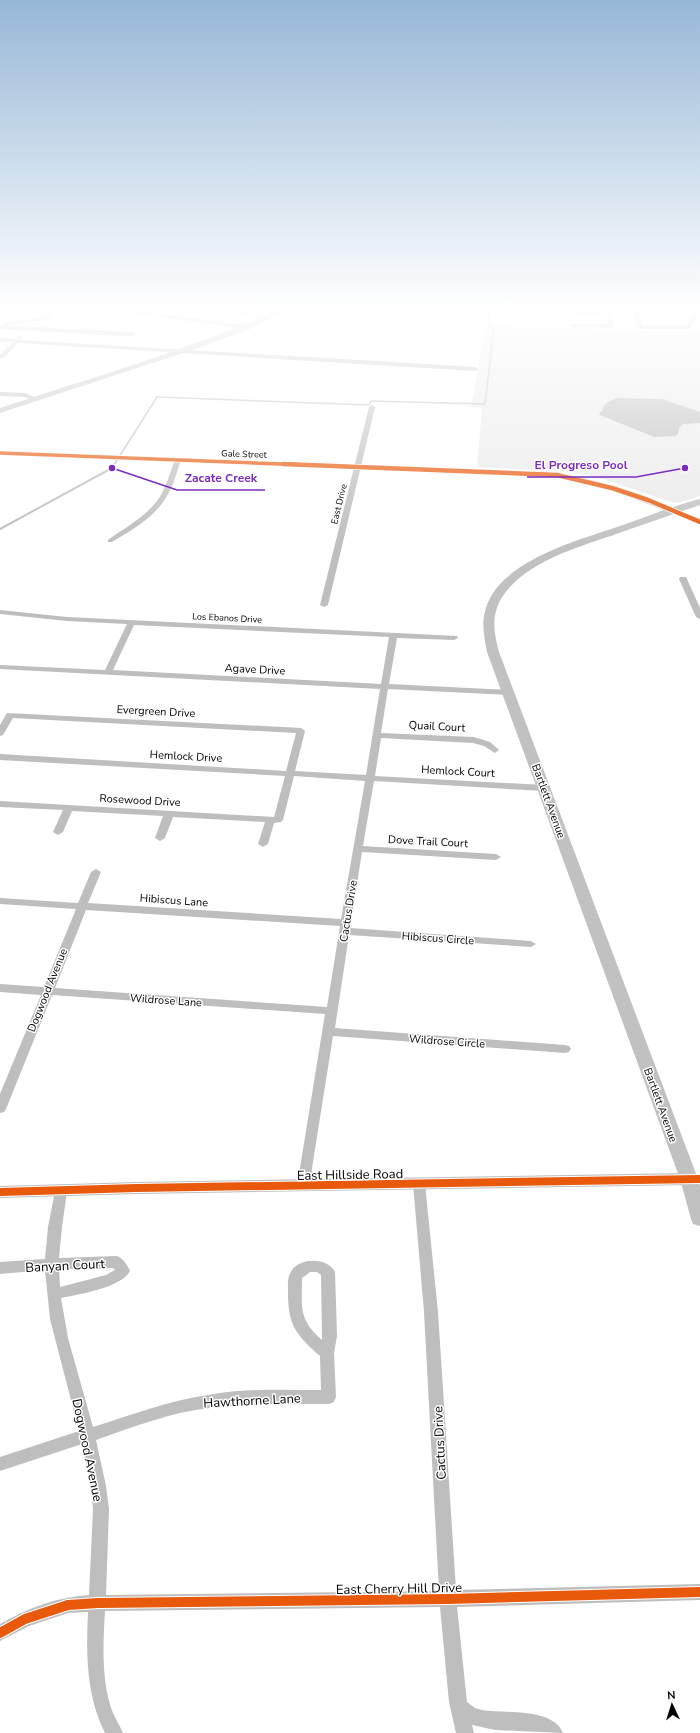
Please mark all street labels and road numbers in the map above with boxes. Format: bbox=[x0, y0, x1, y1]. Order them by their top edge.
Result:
street label: Gale Street bbox=[221, 447, 268, 461]
street label: East Drive bbox=[328, 482, 350, 525]
street label: Los Ebanos Drive bbox=[192, 610, 262, 626]
street label: Agave Drive bbox=[224, 660, 286, 679]
street label: Evergreen Drive bbox=[116, 702, 196, 721]
street label: Quail Court bbox=[408, 718, 466, 735]
street label: Hemlock Drive bbox=[149, 747, 223, 766]
street label: Hemlock Court bbox=[421, 762, 495, 781]
street label: Bartlett Avenue bbox=[528, 762, 569, 841]
street label: Rosewood Drive bbox=[99, 791, 181, 810]
street label: Dove Trail Court bbox=[388, 832, 468, 851]
street label: Cactus Drive bbox=[336, 879, 361, 943]
street label: Hibiscus Lane bbox=[139, 891, 209, 910]
street label: Hibiscus Circle bbox=[401, 928, 475, 949]
street label: Dogwood Avenue bbox=[24, 946, 71, 1034]
street label: Wildrose Lane bbox=[129, 991, 203, 1011]
street label: Wildrose Circle bbox=[408, 1031, 486, 1052]
street label: Bartlett Avenue bbox=[640, 1066, 681, 1145]
street label: East Hillside Road bbox=[297, 1165, 403, 1185]
street label: Banyan Court bbox=[25, 1255, 106, 1277]
street label: Hawthorne Lane bbox=[203, 1389, 301, 1413]
street label: Dogwood Avenue bbox=[67, 1397, 107, 1503]
street label: Cactus Drive bbox=[429, 1406, 451, 1480]
street label: East Cherry Hill Drive bbox=[336, 1579, 462, 1599]

